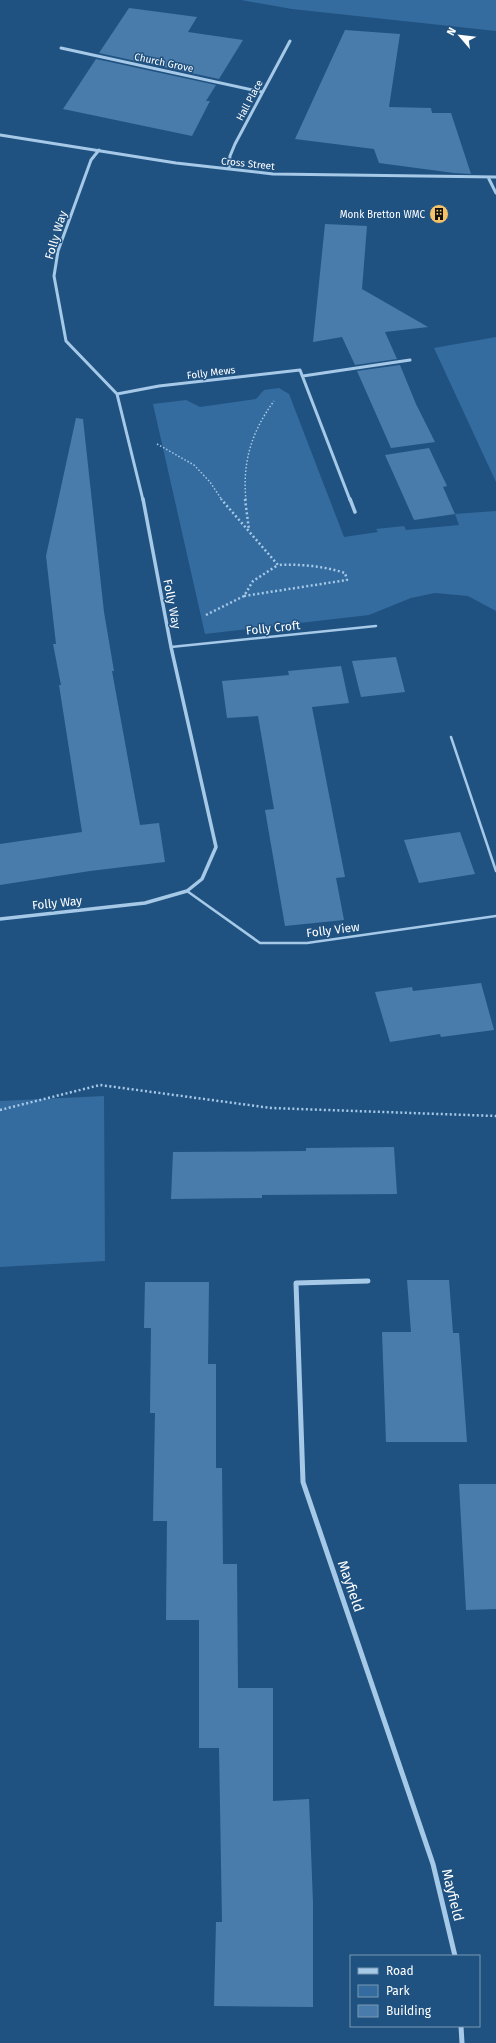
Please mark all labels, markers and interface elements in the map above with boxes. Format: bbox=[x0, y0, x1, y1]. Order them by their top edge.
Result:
north arrow bbox=[440, 16, 480, 56]
text: N bbox=[444, 25, 459, 38]
street label: Church Grove bbox=[133, 51, 194, 75]
street label: Hall Place bbox=[234, 78, 266, 123]
street label: Cross Street bbox=[220, 155, 276, 173]
building icon: Monk Bretton WMC bbox=[428, 203, 450, 225]
street label: Folly Way bbox=[42, 209, 70, 261]
place label: Monk Bretton WMC bbox=[340, 209, 425, 221]
street label: Folly Mews bbox=[186, 364, 236, 382]
street label: Folly Way bbox=[160, 578, 184, 630]
street label: Folly Croft bbox=[245, 618, 302, 638]
street label: Folly Way bbox=[31, 893, 83, 913]
street label: Folly View bbox=[306, 920, 361, 940]
street label: Mayfield bbox=[334, 1558, 367, 1614]
street label: Mayfield bbox=[438, 1867, 467, 1923]
legend bbox=[350, 1955, 480, 2027]
text: Road bbox=[386, 1964, 414, 1978]
text: Park bbox=[386, 1984, 410, 1998]
text: Building bbox=[386, 2004, 432, 2018]

